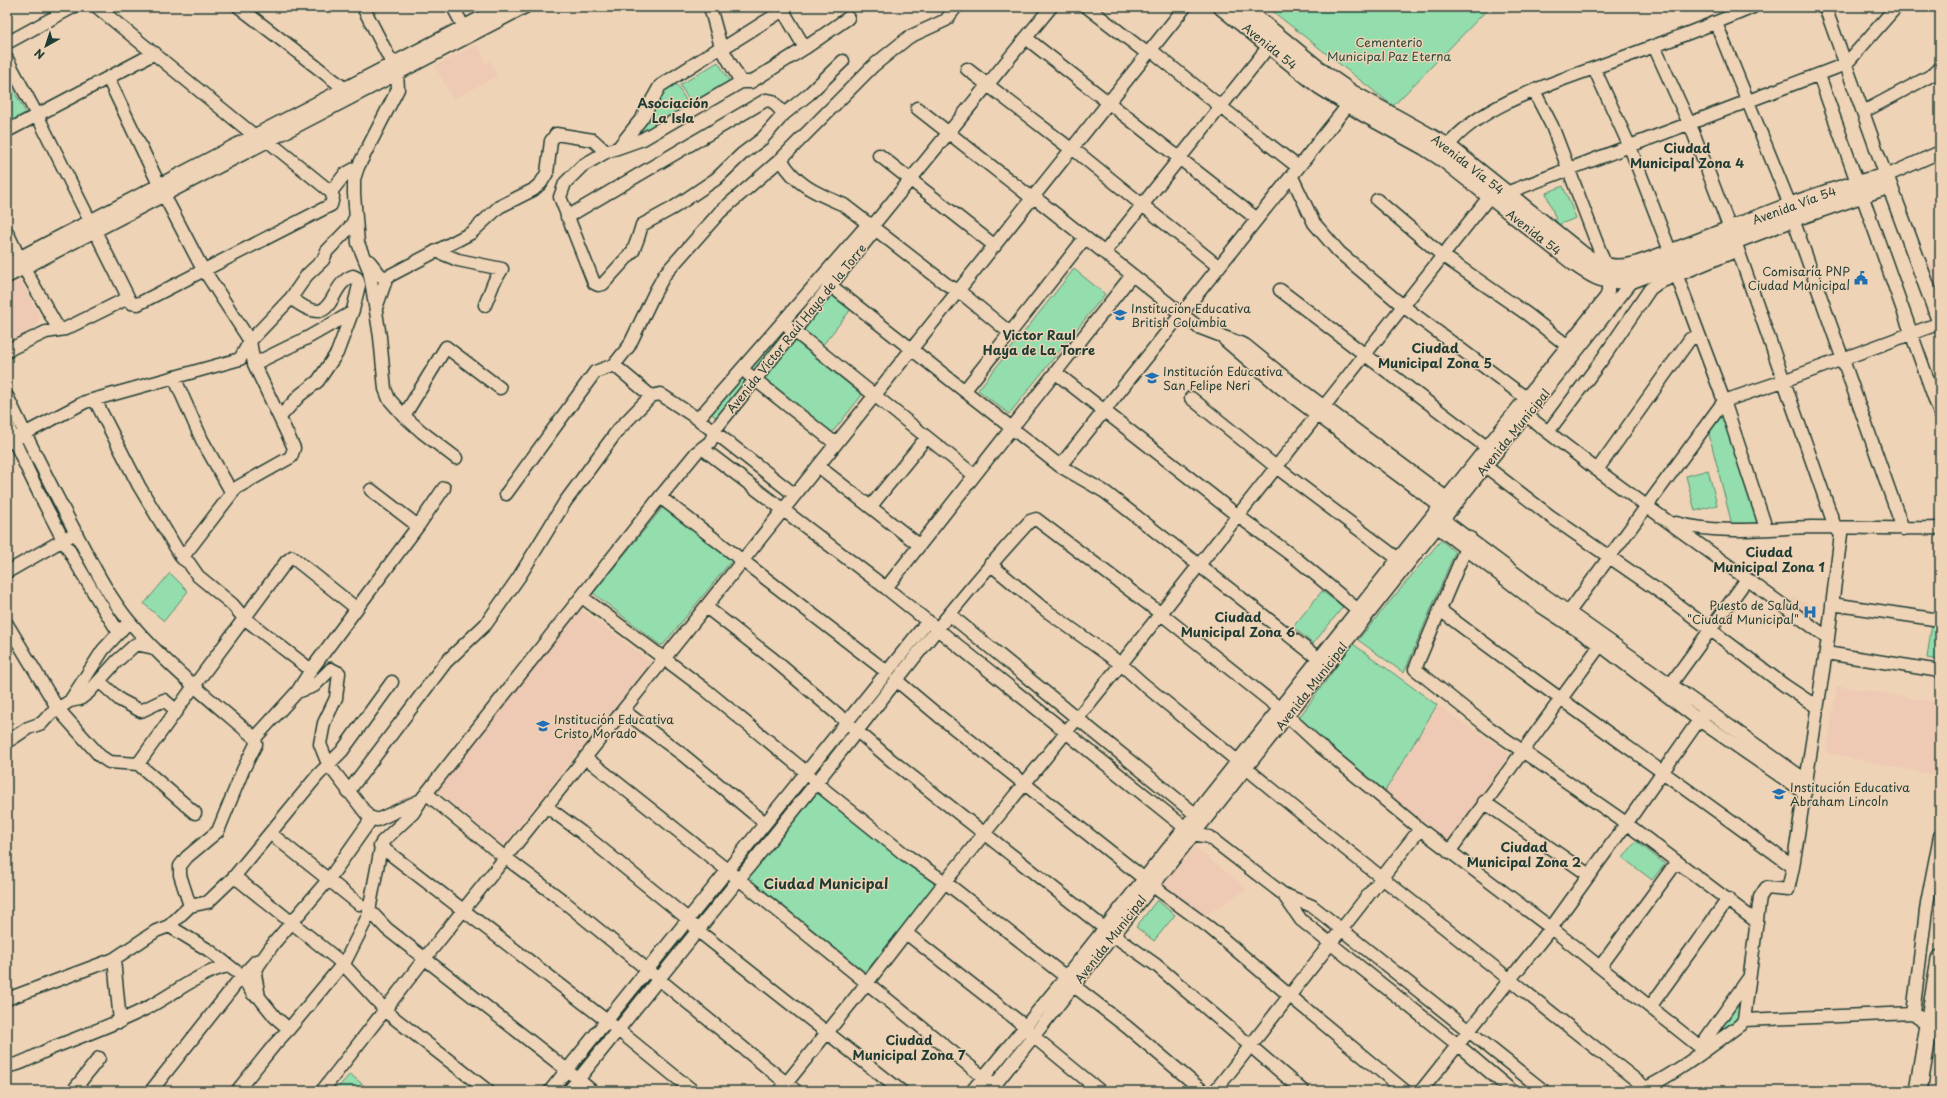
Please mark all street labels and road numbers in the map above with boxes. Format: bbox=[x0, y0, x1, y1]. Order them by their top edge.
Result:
street label: Avenida 54 bbox=[1239, 18, 1301, 74]
street label: Avenida Vía 54 bbox=[1428, 130, 1508, 198]
street label: Avenida Vía 54 bbox=[1750, 181, 1839, 229]
street label: Avenida 54 bbox=[1503, 205, 1566, 259]
street label: Avenida Víctor Raúl Haya de la Torre bbox=[722, 240, 870, 416]
street label: Avenida Municipal bbox=[1472, 385, 1554, 479]
street label: Avenida Municipal bbox=[1271, 638, 1351, 734]
street label: Avenida Municipal bbox=[1070, 891, 1150, 987]

